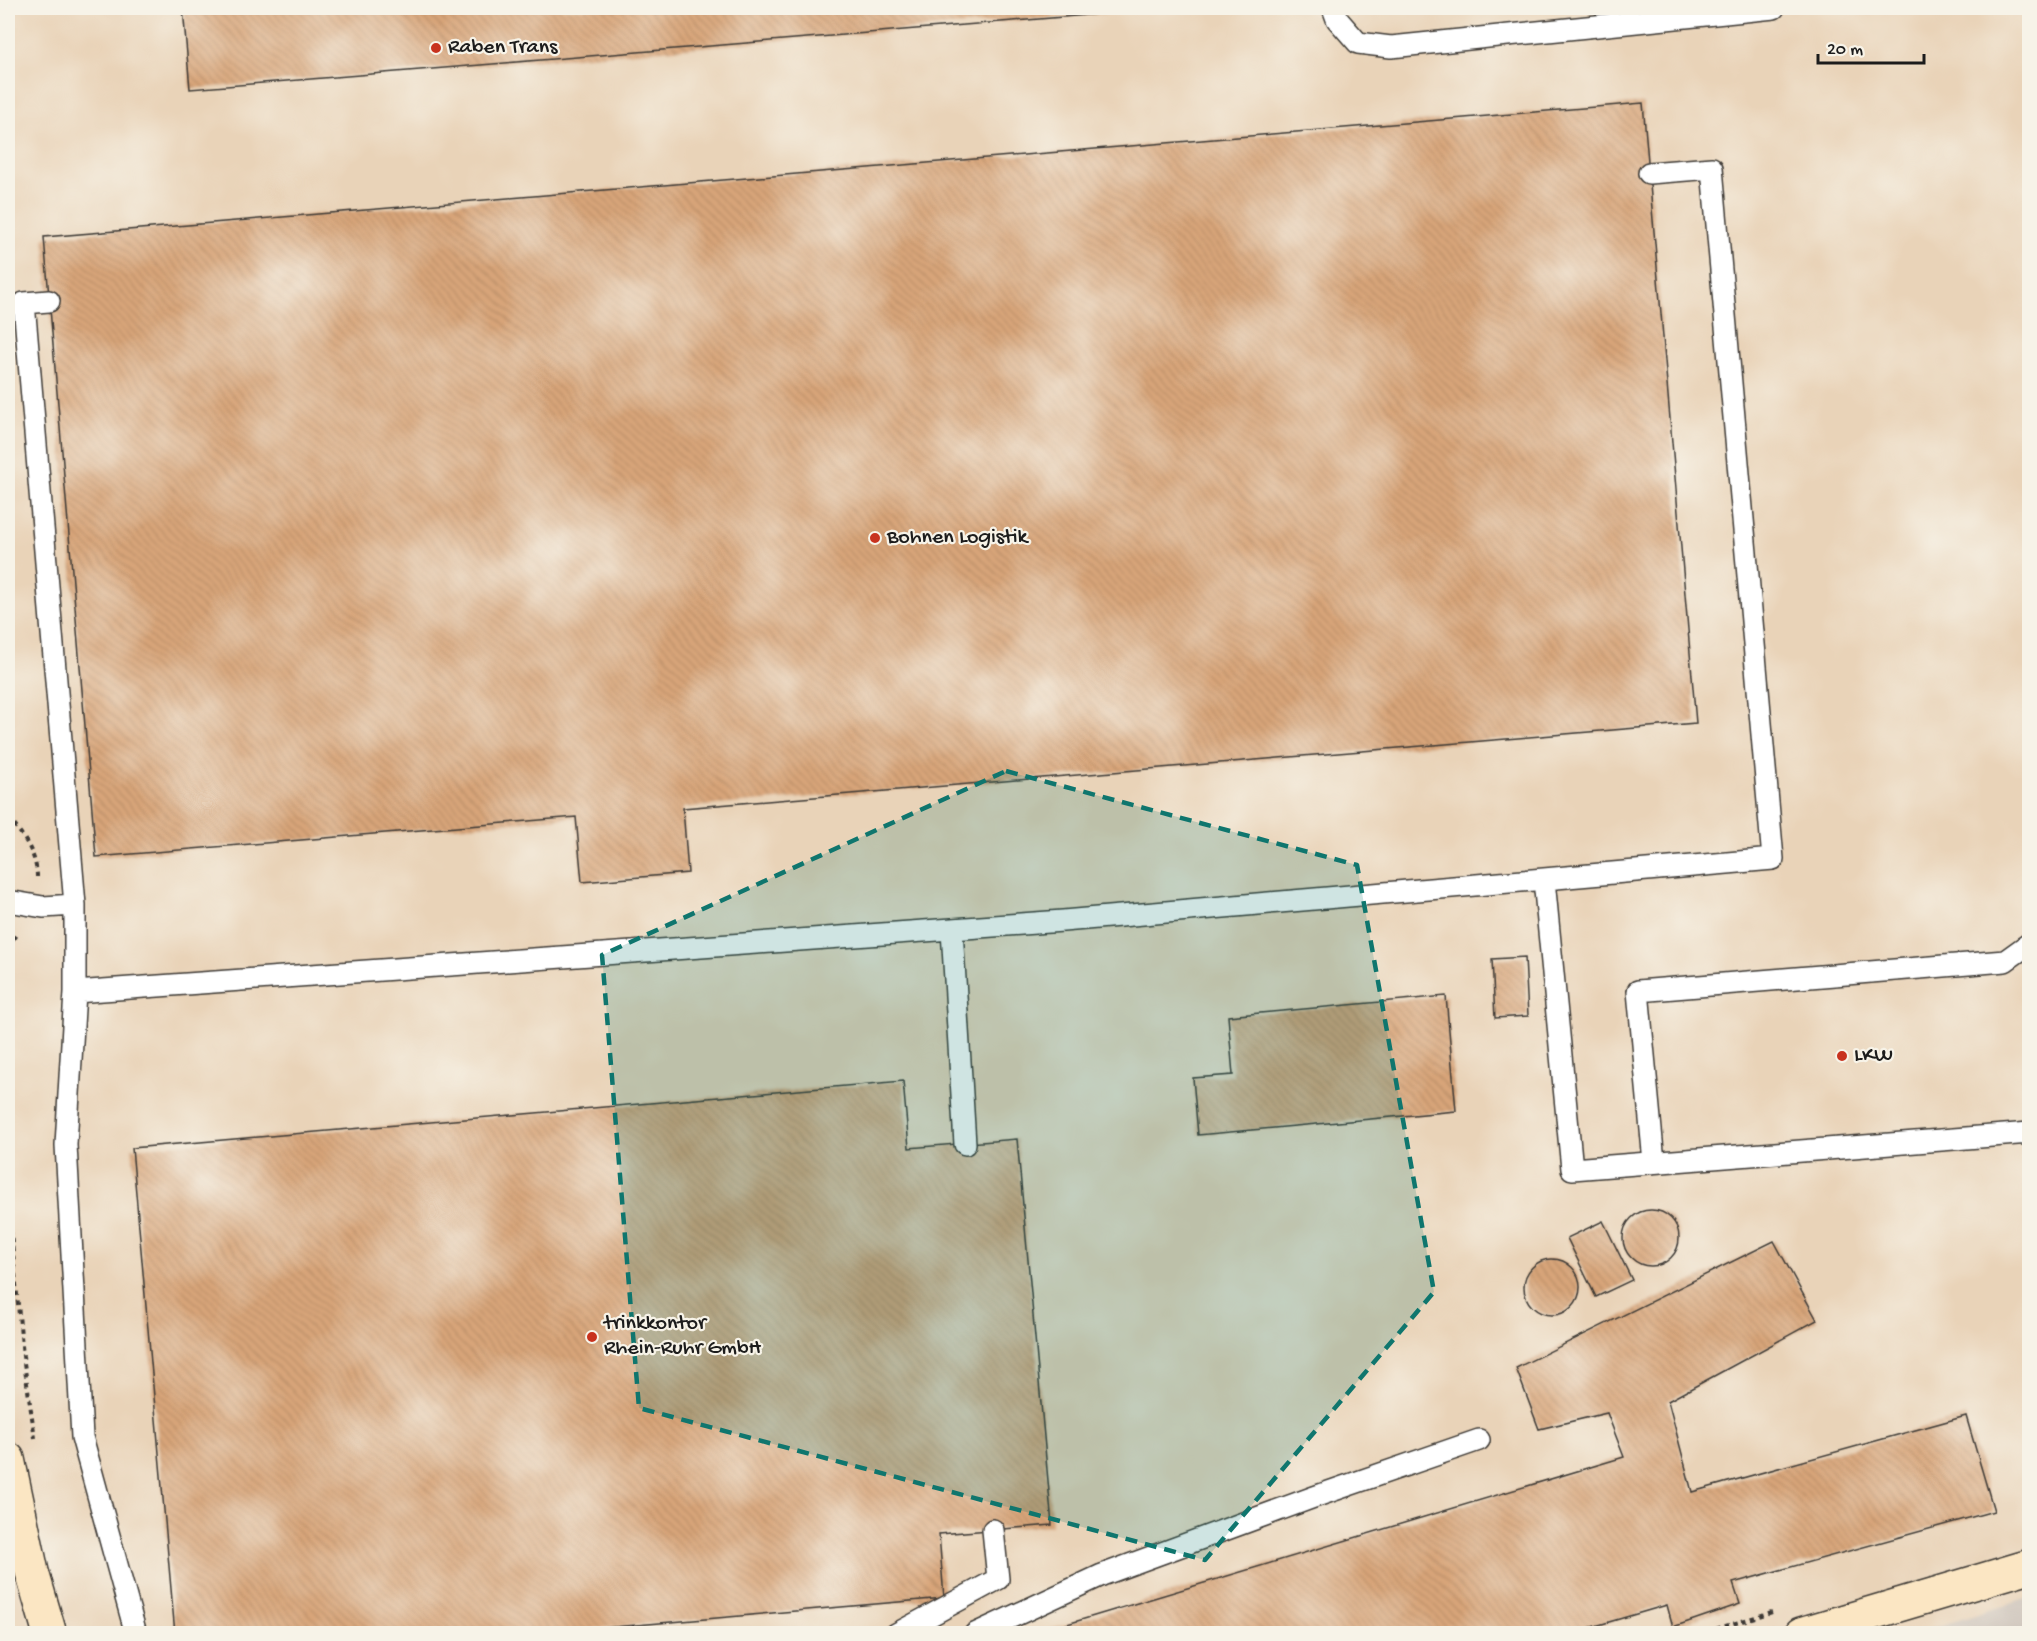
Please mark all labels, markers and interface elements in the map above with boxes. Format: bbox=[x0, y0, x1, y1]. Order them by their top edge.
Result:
scale bar bbox=[1818, 27, 1924, 65]
place label: Raben Trans bbox=[448, 35, 558, 61]
text: 20 m bbox=[1827, 40, 1863, 61]
marker: Raben Trans bbox=[429, 41, 443, 55]
place label: Bohnen Logistik bbox=[886, 525, 1030, 551]
marker: Bohnen Logistik bbox=[868, 531, 882, 545]
place label: LKW bbox=[1854, 1043, 1893, 1069]
marker: LKW bbox=[1835, 1049, 1849, 1063]
place label: trinkkontor Rhein-Ruhr GmbH bbox=[602, 1311, 762, 1362]
marker: trinkkontor Rhein-Ruhr GmbH bbox=[585, 1330, 599, 1344]

